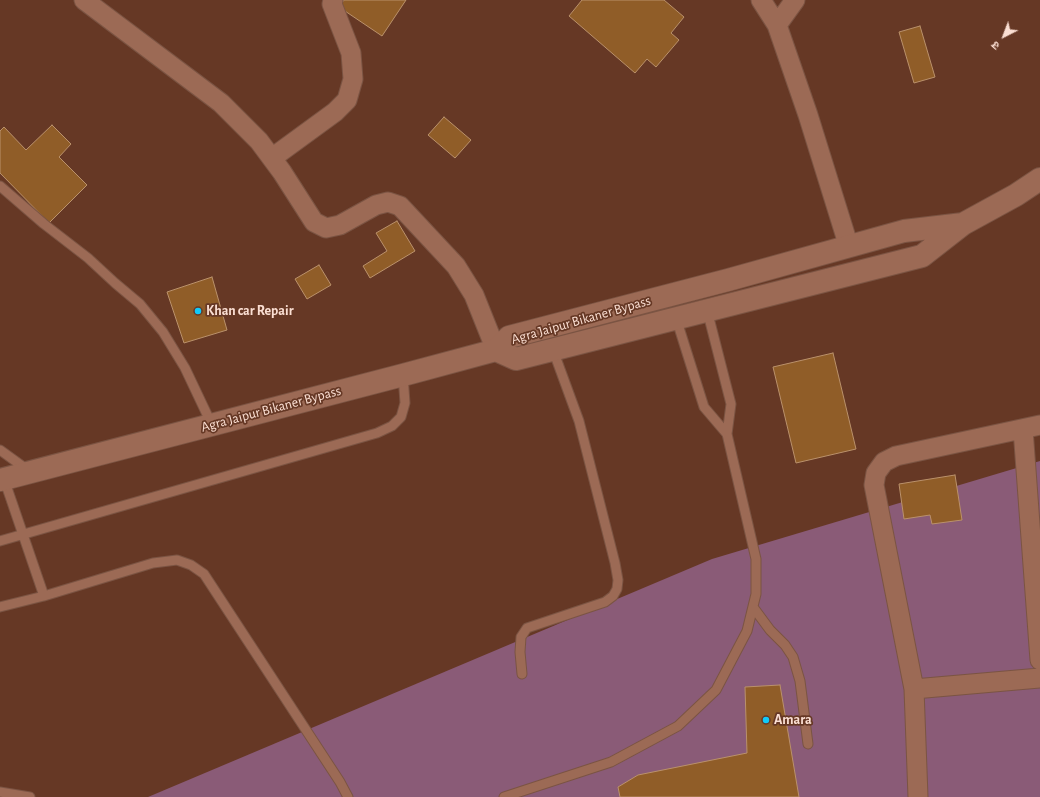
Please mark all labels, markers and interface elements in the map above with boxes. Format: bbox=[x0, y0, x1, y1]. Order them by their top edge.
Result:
north arrow bbox=[984, 16, 1024, 56]
text: उ bbox=[990, 39, 1002, 52]
street label: Agra Jaipur Bikaner Bypass bbox=[509, 292, 653, 348]
place label: Khan car Repair bbox=[206, 303, 294, 319]
marker: Khan car Repair bbox=[193, 306, 203, 316]
street label: Agra Jaipur Bikaner Bypass bbox=[199, 382, 343, 436]
place label: Amara bbox=[774, 712, 812, 728]
marker: Amara bbox=[761, 715, 771, 725]

